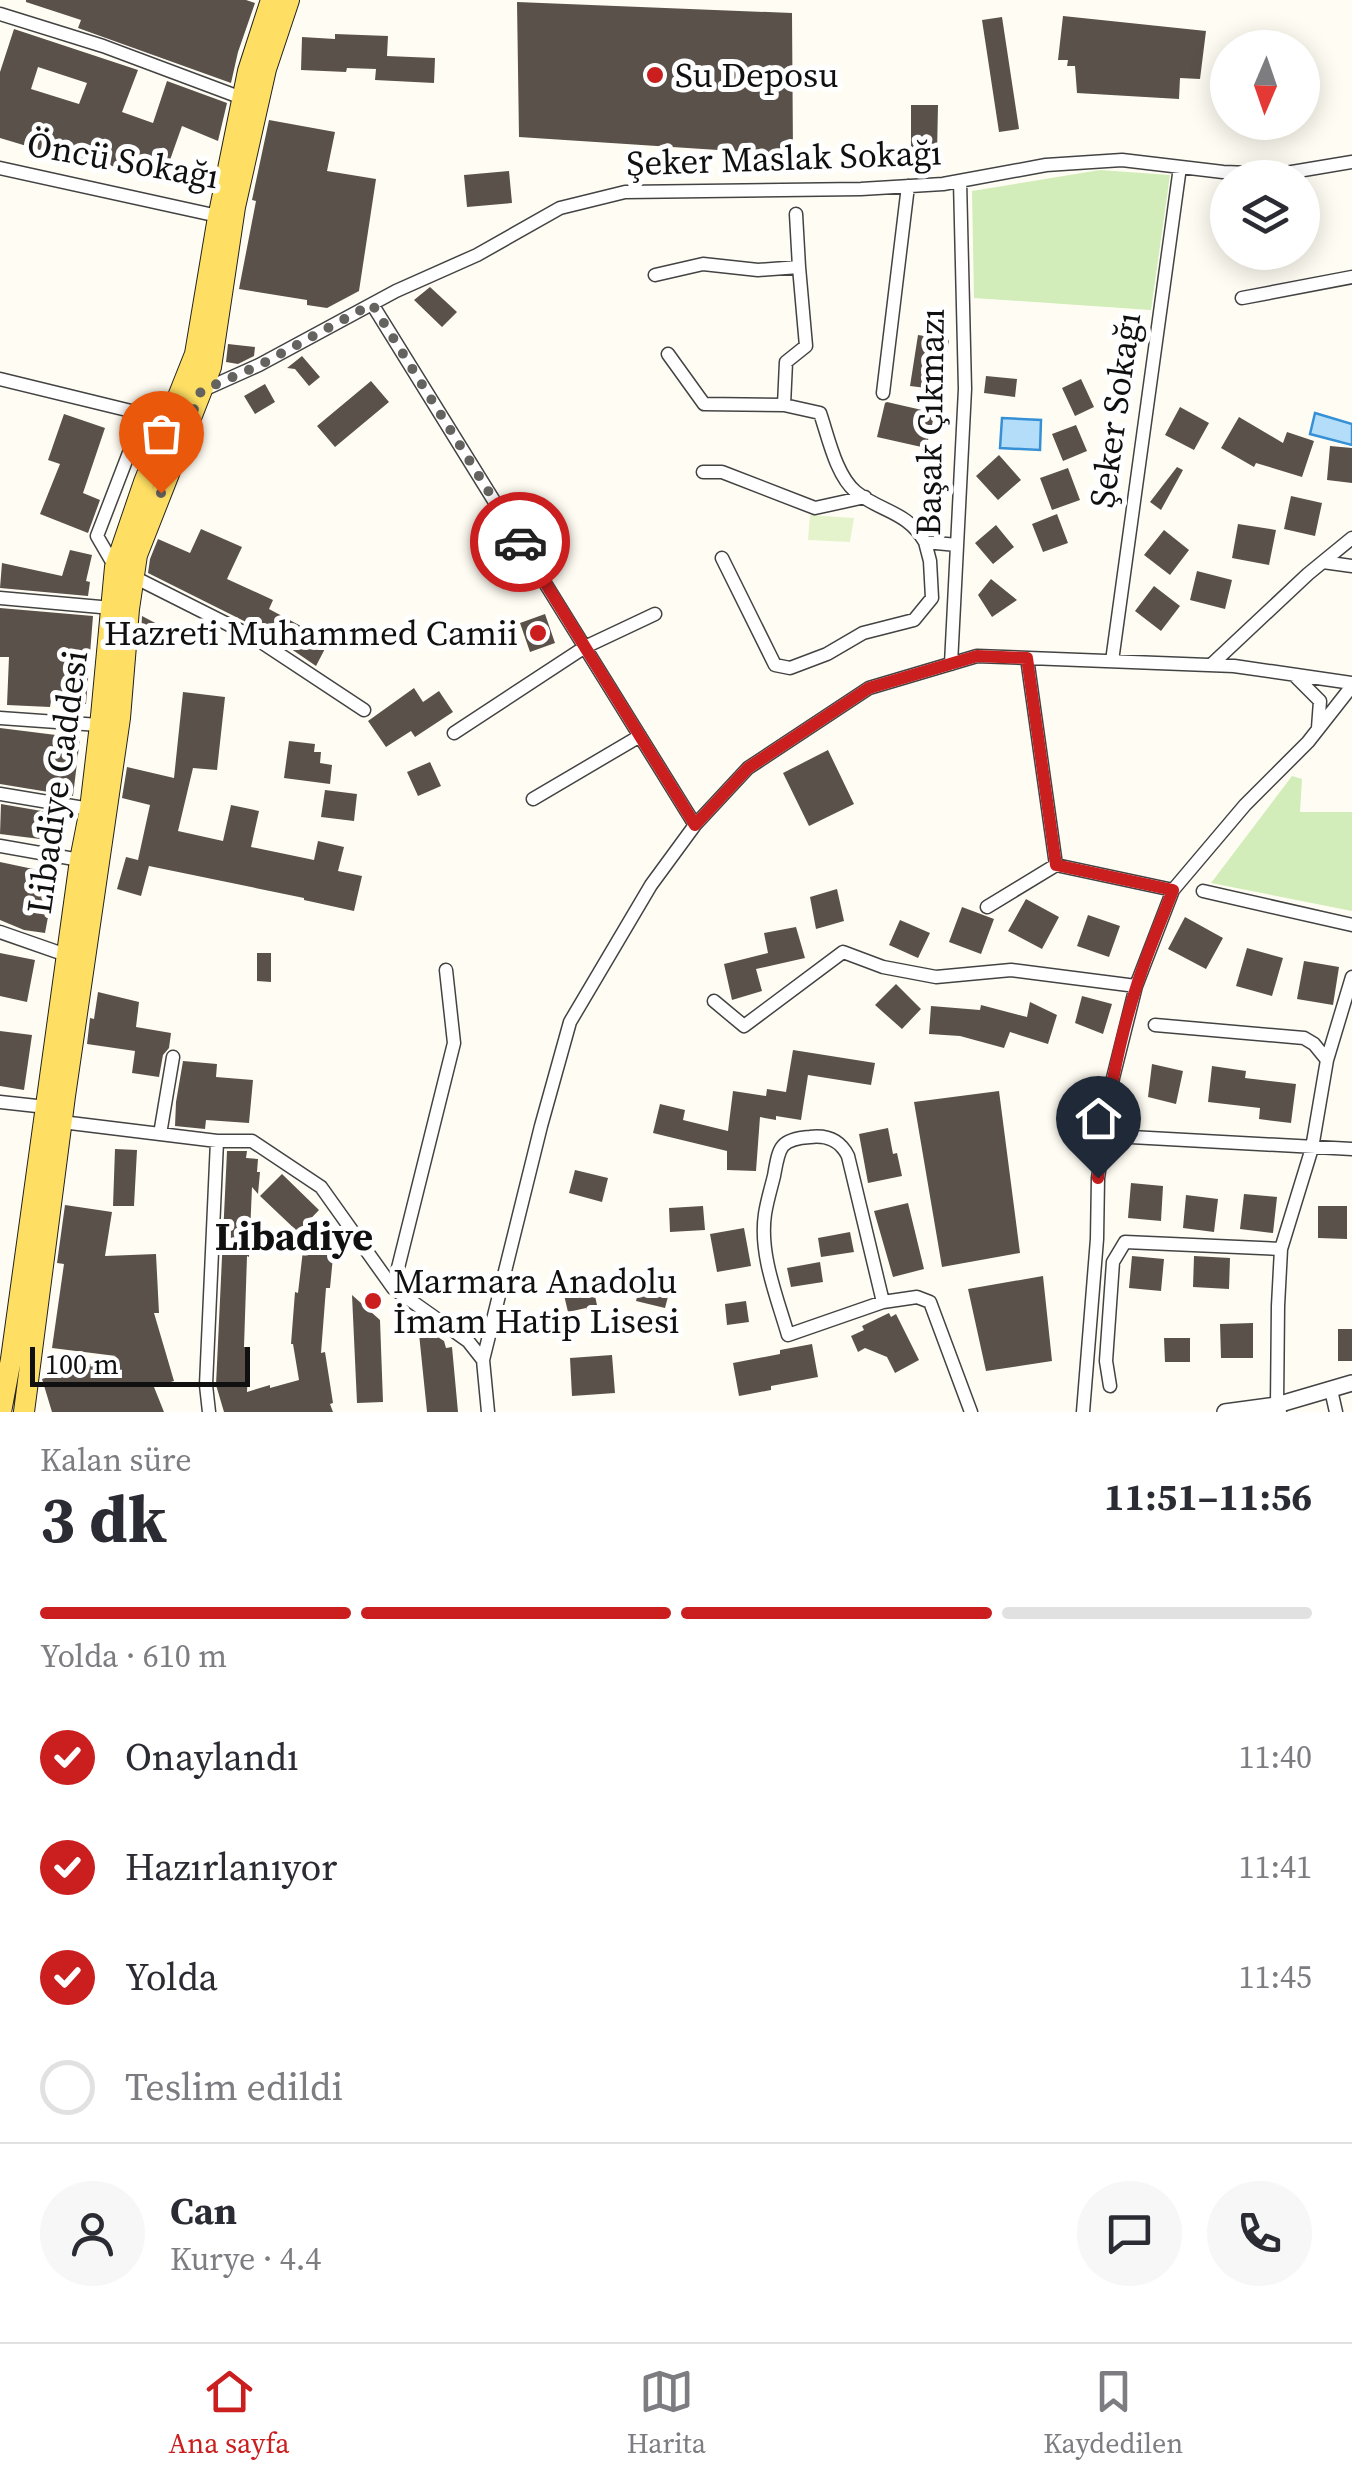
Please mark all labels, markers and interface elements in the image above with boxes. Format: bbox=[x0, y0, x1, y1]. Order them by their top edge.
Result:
north arrow bbox=[1210, 30, 1320, 140]
map controls bbox=[1210, 30, 1320, 270]
place label: Su Deposu bbox=[675, 51, 839, 99]
marker: Su Deposu bbox=[644, 64, 666, 86]
street label: Öncü Sokağı bbox=[24, 120, 222, 200]
street label: Şeker Maslak Sokağı bbox=[626, 129, 942, 187]
button: layers bbox=[1210, 160, 1320, 270]
street label: Başak Çıkmazı bbox=[904, 308, 956, 536]
street label: Şeker Sokağı bbox=[1078, 309, 1152, 511]
pin bbox=[119, 391, 204, 494]
icon: bag bbox=[134, 406, 189, 461]
courier bbox=[470, 492, 570, 592]
icon: car bbox=[493, 515, 548, 570]
place label: Hazreti Muhammed Camii bbox=[104, 609, 518, 657]
marker: Hazreti Muhammed Camii bbox=[527, 622, 549, 644]
street label: Libadiye Caddesi bbox=[15, 647, 99, 917]
pin bbox=[1056, 1076, 1141, 1179]
icon: home bbox=[1071, 1091, 1126, 1146]
district label: Libadiye bbox=[215, 1209, 373, 1263]
place label: Marmara Anadolu İmam Hatip Lisesi bbox=[393, 1257, 680, 1345]
marker: Marmara Anadolu İmam Hatip Lisesi bbox=[362, 1290, 384, 1312]
scale bar bbox=[30, 1342, 250, 1386]
text: 100 m bbox=[45, 1345, 119, 1383]
text: Kalan süre bbox=[40, 1438, 192, 1482]
text: 11:51–11:56 bbox=[1104, 1471, 1312, 1523]
text: 3 dk bbox=[40, 1475, 167, 1564]
text: Yolda · 610 m bbox=[40, 1634, 227, 1678]
icon: check bbox=[40, 1730, 95, 1785]
text: Onaylandı bbox=[125, 1731, 299, 1783]
text: 11:40 bbox=[1238, 1735, 1312, 1779]
icon: check bbox=[40, 1840, 95, 1895]
text: Hazırlanıyor bbox=[125, 1841, 337, 1893]
text: 11:41 bbox=[1238, 1845, 1312, 1889]
icon: check bbox=[40, 1950, 95, 2005]
text: Yolda bbox=[125, 1951, 218, 2003]
text: 11:45 bbox=[1238, 1955, 1312, 1999]
text: Teslim edildi bbox=[125, 2061, 343, 2113]
button: person bbox=[40, 2181, 145, 2286]
button: chat bbox=[1077, 2181, 1182, 2286]
button: phone bbox=[1207, 2181, 1312, 2286]
text: Can bbox=[170, 2185, 237, 2237]
text: Kurye · 4.4 bbox=[170, 2237, 321, 2281]
tab: Ana sayfa bbox=[169, 2364, 290, 2462]
tab: Harita bbox=[627, 2364, 706, 2462]
tab: Kaydedilen bbox=[1043, 2364, 1183, 2462]

